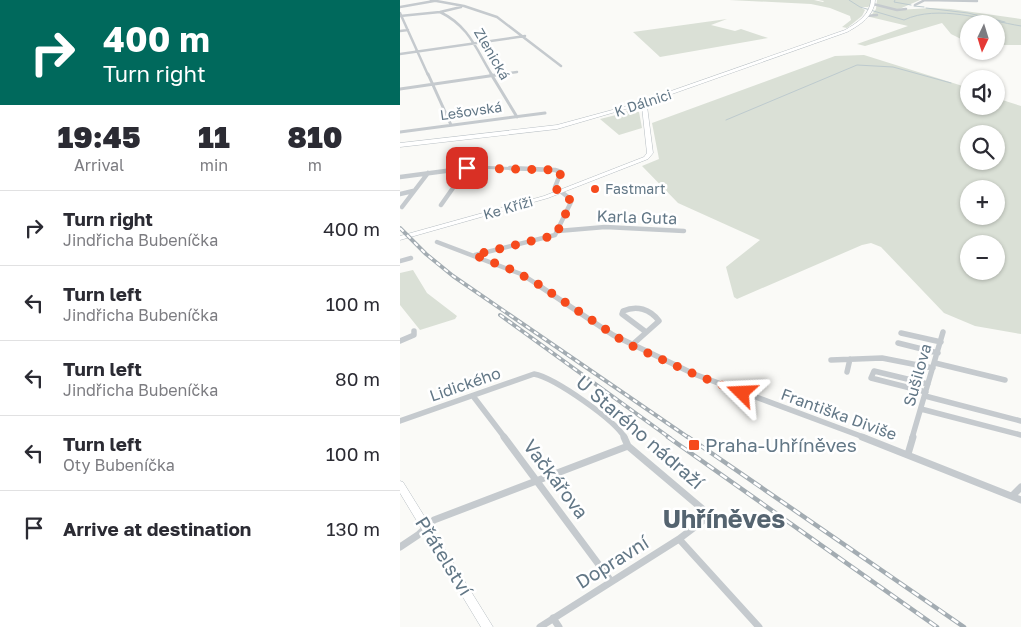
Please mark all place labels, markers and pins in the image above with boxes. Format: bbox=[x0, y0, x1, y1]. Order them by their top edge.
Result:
pin bbox=[446, 147, 488, 189]
place label: Fastmart bbox=[605, 180, 666, 197]
marker: Fastmart bbox=[589, 183, 601, 195]
place label: Praha-Uhříněves bbox=[705, 433, 857, 456]
marker: Praha-Uhříněves bbox=[687, 438, 701, 452]

